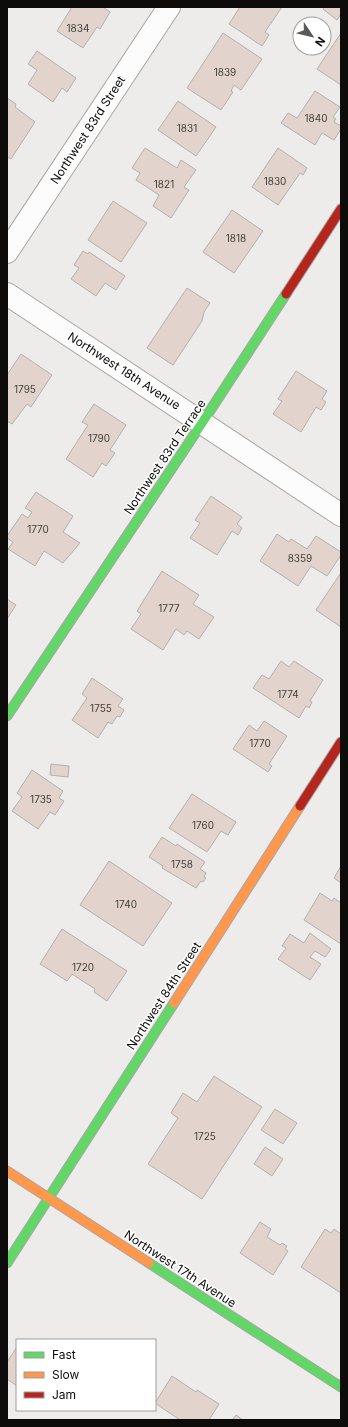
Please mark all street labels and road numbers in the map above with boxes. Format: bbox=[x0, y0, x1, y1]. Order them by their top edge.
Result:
street label: Northwest 83rd Street bbox=[47, 73, 128, 187]
street label: Northwest 18th Avenue bbox=[65, 329, 183, 413]
street label: Northwest 83rd Terrace bbox=[120, 396, 209, 517]
street label: Northwest 84th Street bbox=[123, 939, 204, 1052]
street label: Northwest 17th Avenue bbox=[121, 1227, 239, 1310]

